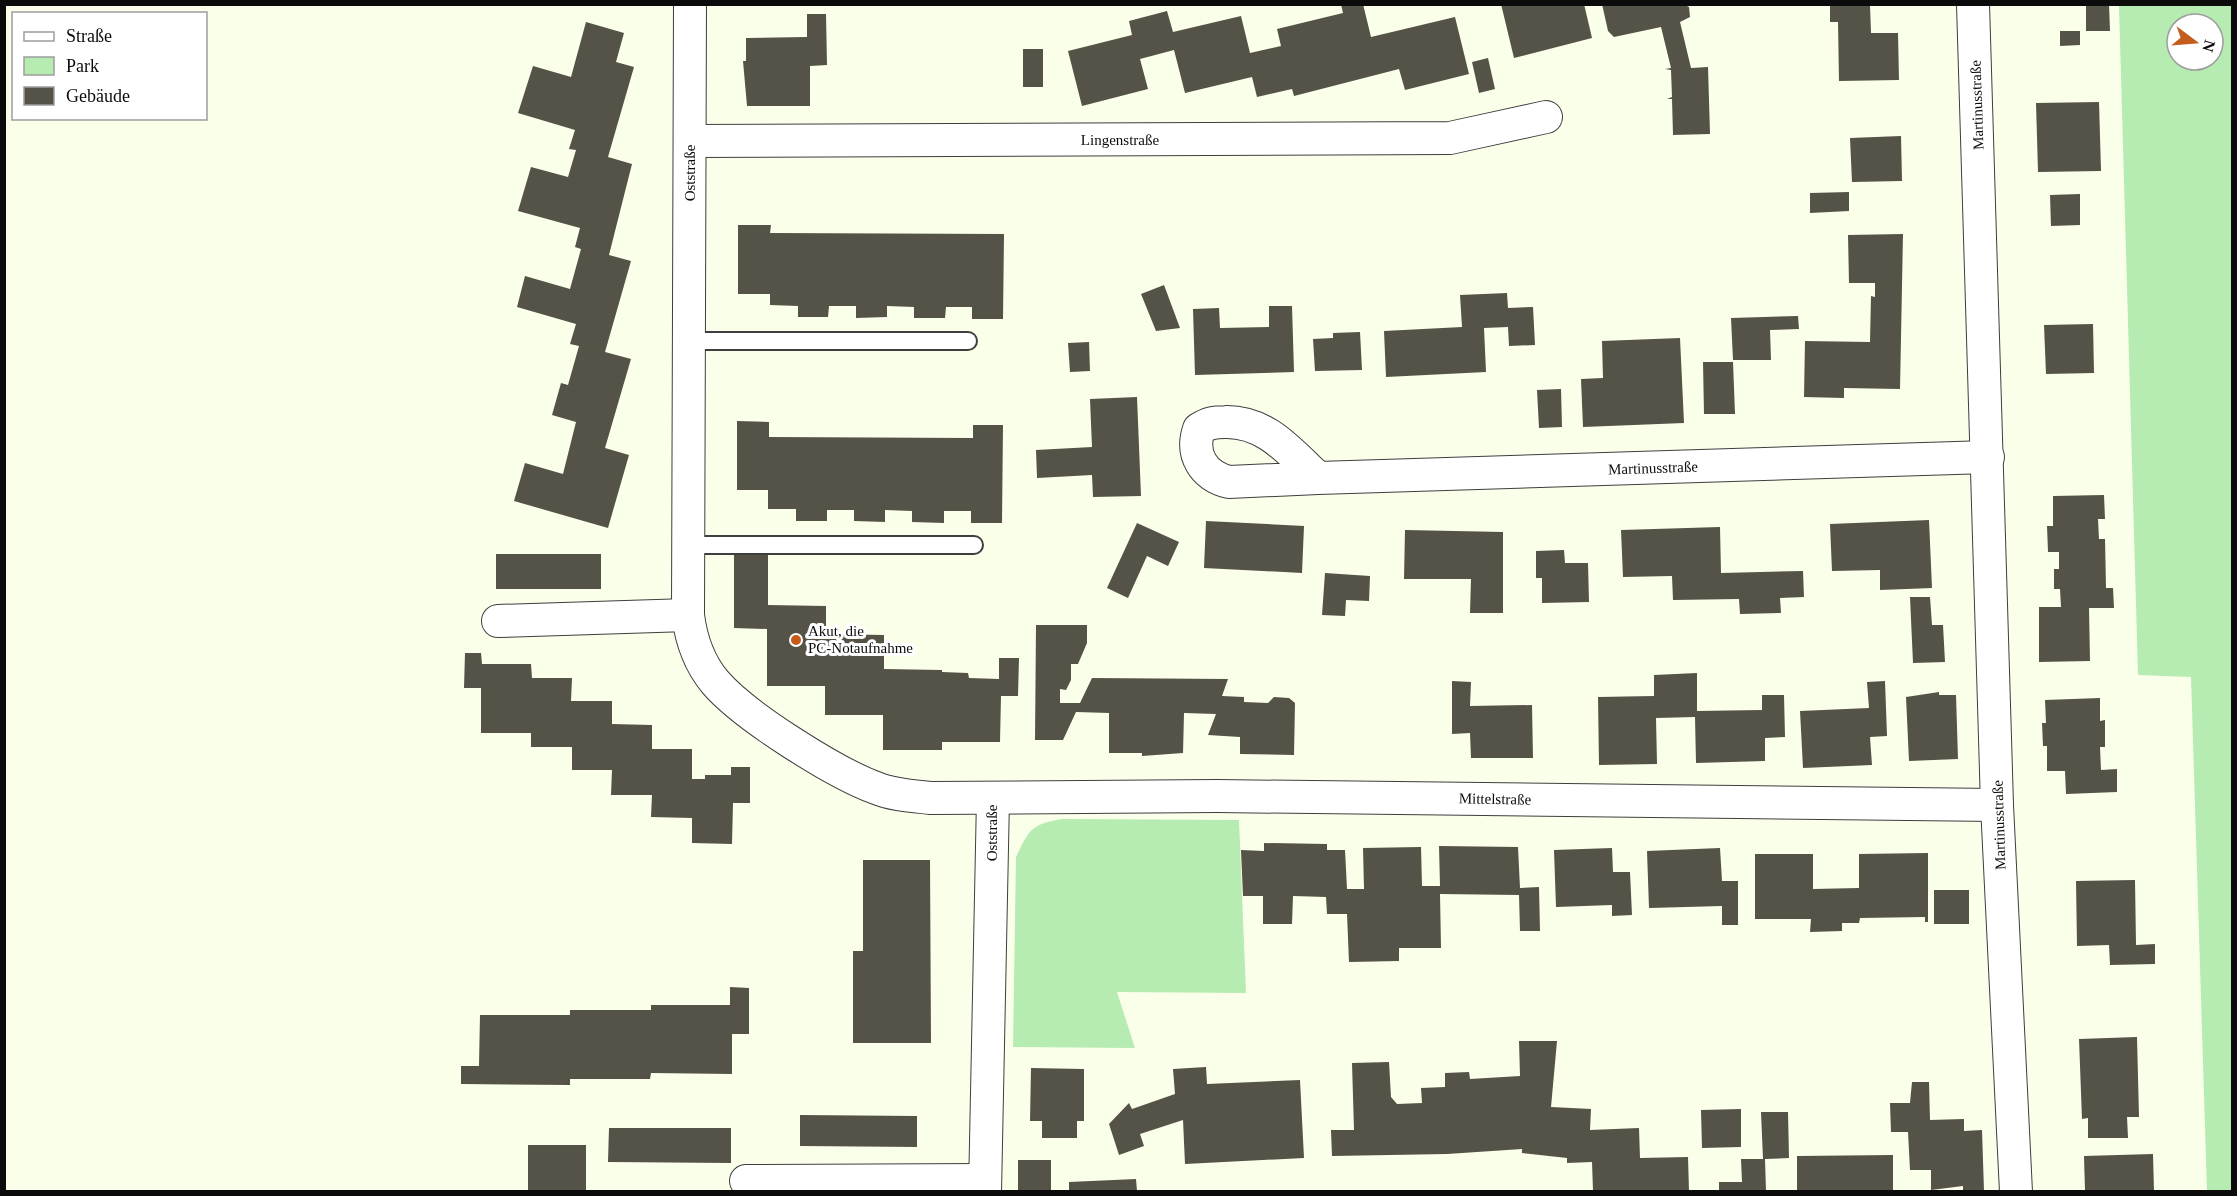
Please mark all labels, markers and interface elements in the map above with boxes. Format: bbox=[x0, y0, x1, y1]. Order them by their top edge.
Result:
legend bbox=[12, 12, 207, 120]
north arrow bbox=[2165, 12, 2225, 72]
text: Straße bbox=[66, 26, 112, 46]
text: N bbox=[2199, 38, 2219, 54]
text: Park bbox=[66, 56, 99, 76]
street label: Martinusstraße bbox=[1967, 59, 1987, 150]
text: Gebäude bbox=[66, 86, 130, 106]
street label: Lingenstraße bbox=[1081, 132, 1159, 148]
street label: Oststraße bbox=[682, 144, 698, 201]
street label: Martinusstraße bbox=[1608, 458, 1699, 478]
place label: Akut, die PC-Notaufnahme bbox=[808, 623, 913, 656]
marker: Akut, die PC-Notaufnahme bbox=[789, 633, 803, 647]
street label: Martinusstraße bbox=[1989, 779, 2009, 870]
street label: Mittelstraße bbox=[1459, 790, 1532, 808]
street label: Oststraße bbox=[984, 804, 1000, 861]

